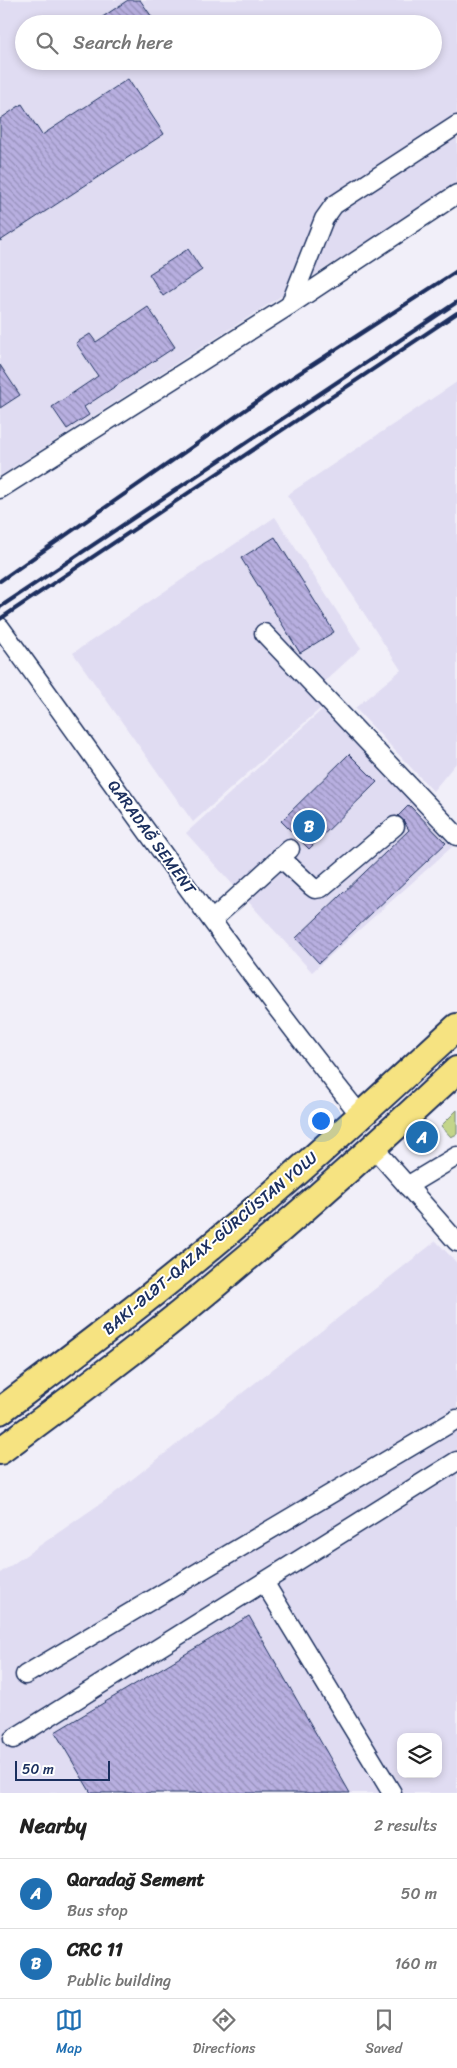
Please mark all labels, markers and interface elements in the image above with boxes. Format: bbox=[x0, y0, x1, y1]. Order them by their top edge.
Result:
search box bbox=[15, 15, 442, 70]
text: Search here bbox=[73, 26, 173, 59]
icon: search bbox=[33, 29, 61, 57]
street label: QARADAĞ SEMENT bbox=[100, 773, 205, 902]
pin: B bbox=[293, 807, 325, 845]
your location bbox=[308, 1108, 334, 1134]
pin: A bbox=[406, 1118, 438, 1156]
street label: BAKI-ƏLƏT-QAZAX-GÜRCÜSTAN YOLU bbox=[96, 1144, 324, 1342]
map controls bbox=[397, 1733, 442, 1778]
button: layers bbox=[397, 1733, 442, 1778]
text: 50 m bbox=[22, 1757, 54, 1782]
scale bar bbox=[15, 1758, 110, 1781]
text: Nearby bbox=[20, 1807, 86, 1845]
text: 2 results bbox=[374, 1811, 437, 1840]
text: Qaradağ Sement bbox=[67, 1863, 205, 1896]
text: A bbox=[31, 1879, 41, 1908]
text: 50 m bbox=[401, 1879, 437, 1908]
text: Bus stop bbox=[67, 1896, 128, 1925]
text: CRC 11 bbox=[67, 1933, 123, 1966]
text: B bbox=[31, 1949, 41, 1978]
text: 160 m bbox=[394, 1949, 437, 1978]
text: Public building bbox=[67, 1966, 171, 1995]
tab: Map bbox=[55, 2006, 83, 2061]
tab: Directions bbox=[193, 2006, 255, 2061]
tab: Saved bbox=[365, 2006, 402, 2061]

